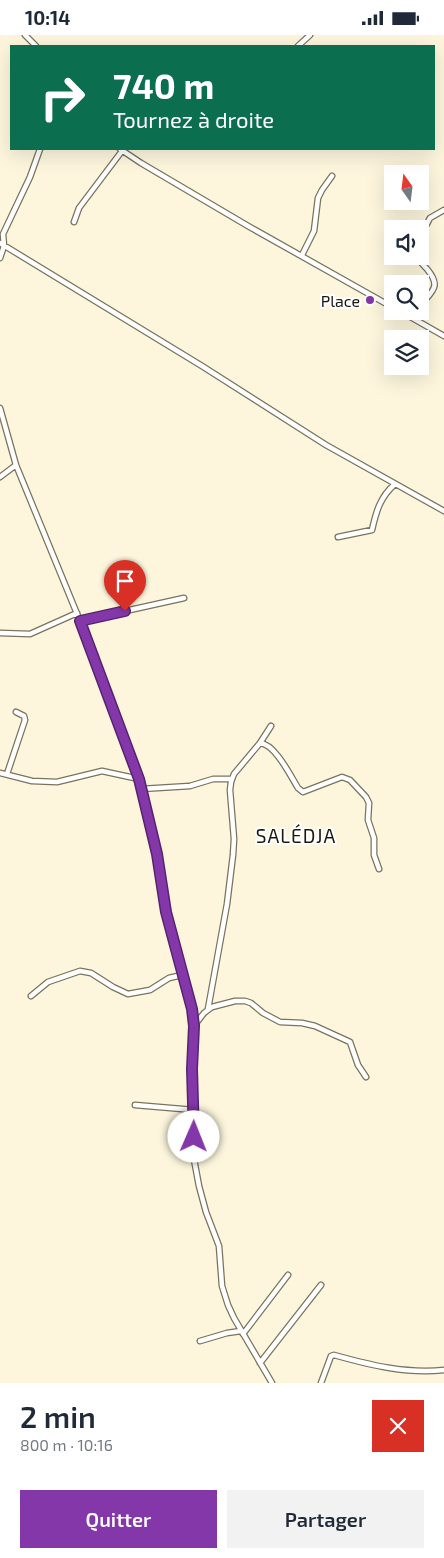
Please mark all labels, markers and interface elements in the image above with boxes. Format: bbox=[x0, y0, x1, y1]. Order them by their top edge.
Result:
text: 10:14 bbox=[25, 6, 70, 29]
text: 740 m bbox=[113, 64, 214, 106]
icon: right bbox=[30, 65, 95, 130]
text: Tournez à droite bbox=[113, 106, 274, 132]
north arrow bbox=[384, 165, 429, 210]
map controls bbox=[384, 165, 429, 375]
button: sound bbox=[384, 220, 429, 265]
button: search bbox=[384, 275, 429, 320]
place label: Place bbox=[321, 291, 360, 310]
marker: Place bbox=[364, 294, 376, 306]
button: layers bbox=[384, 330, 429, 375]
pin bbox=[104, 560, 146, 611]
icon: arrive bbox=[111, 567, 139, 595]
district label: SALÉDJA bbox=[256, 824, 336, 847]
position arrow bbox=[167, 1110, 219, 1162]
text: 2 min bbox=[20, 1398, 96, 1434]
button: close bbox=[372, 1400, 424, 1452]
text: 800 m · 10:16 bbox=[20, 1435, 113, 1454]
button: Quitter bbox=[20, 1490, 217, 1548]
button: Partager bbox=[227, 1490, 424, 1548]

